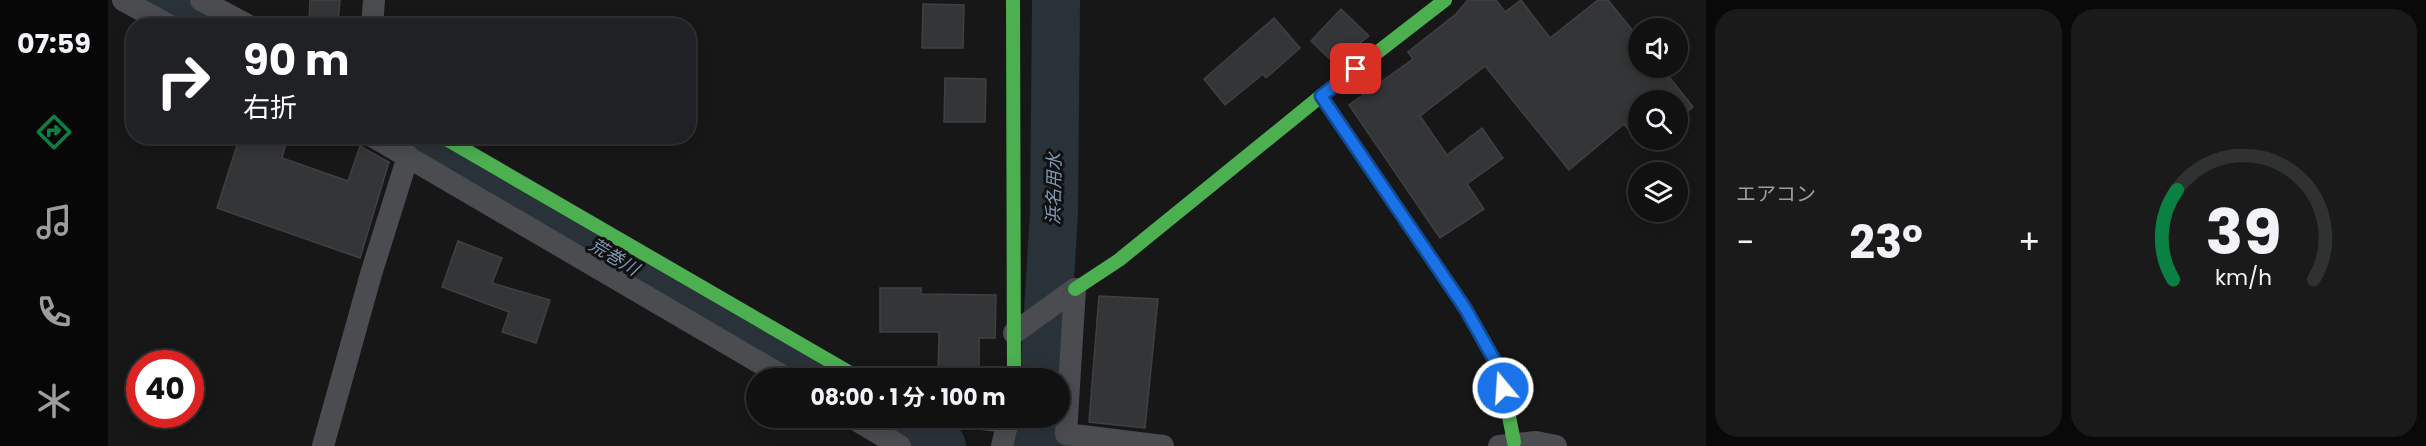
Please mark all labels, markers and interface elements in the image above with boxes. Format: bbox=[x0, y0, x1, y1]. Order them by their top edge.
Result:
map controls bbox=[1628, 18, 1688, 222]
button: sound bbox=[1628, 18, 1688, 78]
text: 07:59 bbox=[17, 25, 91, 62]
text: 90 m bbox=[243, 31, 350, 90]
icon: right bbox=[144, 42, 222, 120]
pin bbox=[1330, 43, 1381, 94]
icon: arrive bbox=[1339, 52, 1372, 85]
text: 右折 bbox=[243, 89, 297, 126]
button: search bbox=[1628, 90, 1688, 150]
icon: directions bbox=[33, 111, 75, 153]
water label: 浜名用水 bbox=[1040, 151, 1067, 225]
button: layers bbox=[1628, 162, 1688, 222]
text: エアコン bbox=[1736, 180, 1816, 208]
text: 39 bbox=[2206, 188, 2282, 276]
icon: music bbox=[33, 201, 75, 243]
text: 23° bbox=[1849, 211, 1923, 274]
text: − bbox=[1736, 219, 1754, 266]
text: + bbox=[2018, 219, 2041, 266]
water label: 荒巻川 bbox=[585, 232, 646, 282]
text: km/h bbox=[2215, 262, 2272, 293]
icon: phone bbox=[33, 291, 75, 333]
speed limit sign: 40 bbox=[126, 350, 204, 428]
position arrow bbox=[1471, 356, 1535, 420]
icon: climate bbox=[33, 380, 75, 422]
text: 08:00 · 1 分 · 100 m bbox=[810, 382, 1006, 413]

